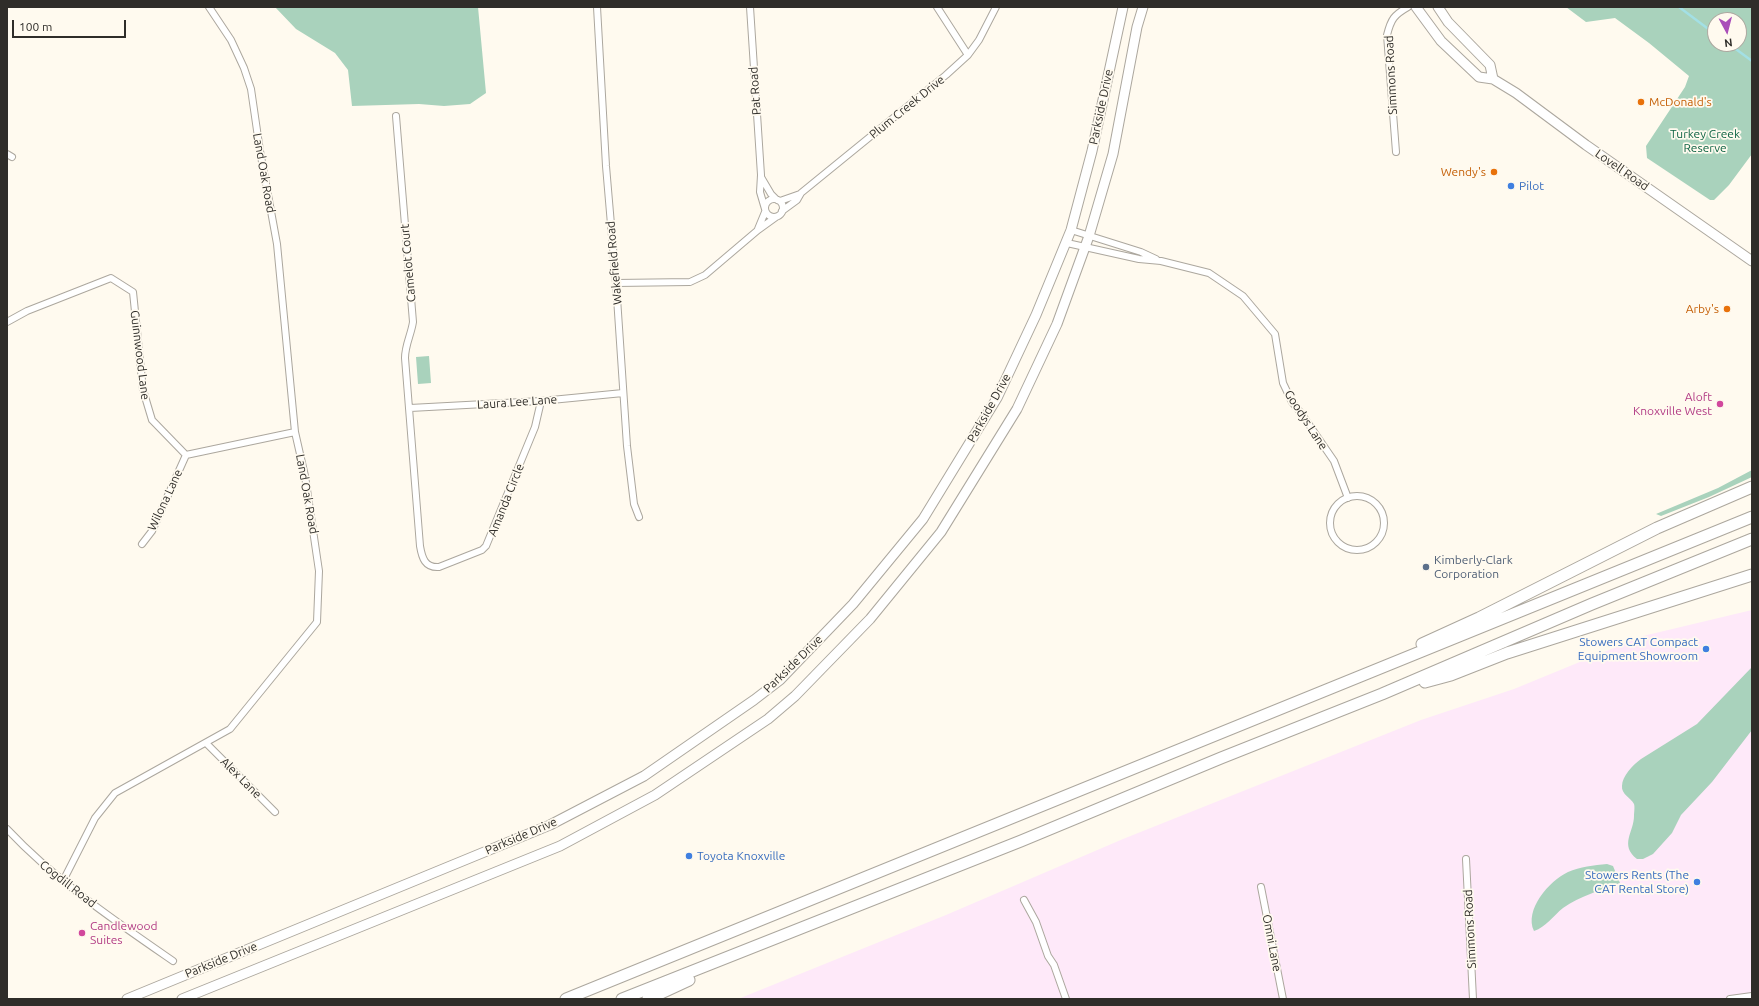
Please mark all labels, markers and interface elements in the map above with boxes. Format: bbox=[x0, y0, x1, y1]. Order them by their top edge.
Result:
scale bar bbox=[14, 12, 128, 38]
north arrow bbox=[1707, 12, 1747, 52]
text: 100 m bbox=[19, 20, 52, 33]
street label: Simmons Road bbox=[1382, 35, 1400, 115]
text: N bbox=[1724, 36, 1733, 49]
street label: Pat Road bbox=[746, 66, 764, 116]
street label: Parkside Drive bbox=[1086, 68, 1116, 146]
street label: Plum Creek Drive bbox=[866, 72, 948, 142]
place label: McDonald's bbox=[1649, 95, 1712, 109]
marker: McDonald's bbox=[1636, 97, 1646, 107]
park label: Turkey Creek Reserve bbox=[1670, 127, 1740, 155]
street label: Land Oak Road bbox=[250, 132, 278, 214]
street label: Lovell Road bbox=[1592, 146, 1652, 194]
place label: Wendy's bbox=[1441, 165, 1486, 179]
marker: Wendy's bbox=[1489, 167, 1499, 177]
place label: Pilot bbox=[1519, 179, 1544, 193]
marker: Pilot bbox=[1506, 181, 1516, 191]
street label: Wakefield Road bbox=[603, 220, 625, 306]
street label: Camelot Court bbox=[397, 223, 419, 303]
place label: Arby's bbox=[1686, 302, 1719, 316]
marker: Arby's bbox=[1722, 304, 1732, 314]
street label: Guinnwood Lane bbox=[127, 309, 153, 401]
street label: Parkside Drive bbox=[964, 371, 1014, 445]
street label: Goodys Lane bbox=[1281, 387, 1331, 453]
place label: Aloft Knoxville West bbox=[1633, 390, 1712, 418]
street label: Laura Lee Lane bbox=[476, 392, 558, 412]
marker: Aloft Knoxville West bbox=[1715, 399, 1725, 409]
street label: Land Oak Road bbox=[293, 453, 321, 535]
street label: Amanda Circle bbox=[485, 461, 527, 539]
street label: Wilona Lane bbox=[145, 467, 185, 533]
place label: Kimberly-Clark Corporation bbox=[1434, 553, 1513, 581]
marker: Kimberly-Clark Corporation bbox=[1421, 562, 1431, 572]
street label: Parkside Drive bbox=[760, 632, 826, 696]
place label: Stowers CAT Compact Equipment Showroom bbox=[1578, 635, 1698, 663]
marker: Stowers CAT Compact Equipment Showroom bbox=[1701, 644, 1711, 654]
street label: Alex Lane bbox=[217, 754, 265, 802]
street label: Parkside Drive bbox=[483, 814, 559, 858]
place label: Toyota Knoxville bbox=[697, 849, 785, 863]
marker: Toyota Knoxville bbox=[684, 851, 694, 861]
street label: Cogdill Road bbox=[37, 857, 99, 911]
place label: Stowers Rents (The CAT Rental Store) bbox=[1585, 868, 1689, 896]
marker: Stowers Rents (The CAT Rental Store) bbox=[1692, 877, 1702, 887]
street label: Simmons Road bbox=[1461, 889, 1479, 969]
street label: Omni Lane bbox=[1259, 913, 1285, 973]
place label: Candlewood Suites bbox=[90, 919, 158, 947]
marker: Candlewood Suites bbox=[77, 928, 87, 938]
street label: Parkside Drive bbox=[183, 939, 259, 981]

